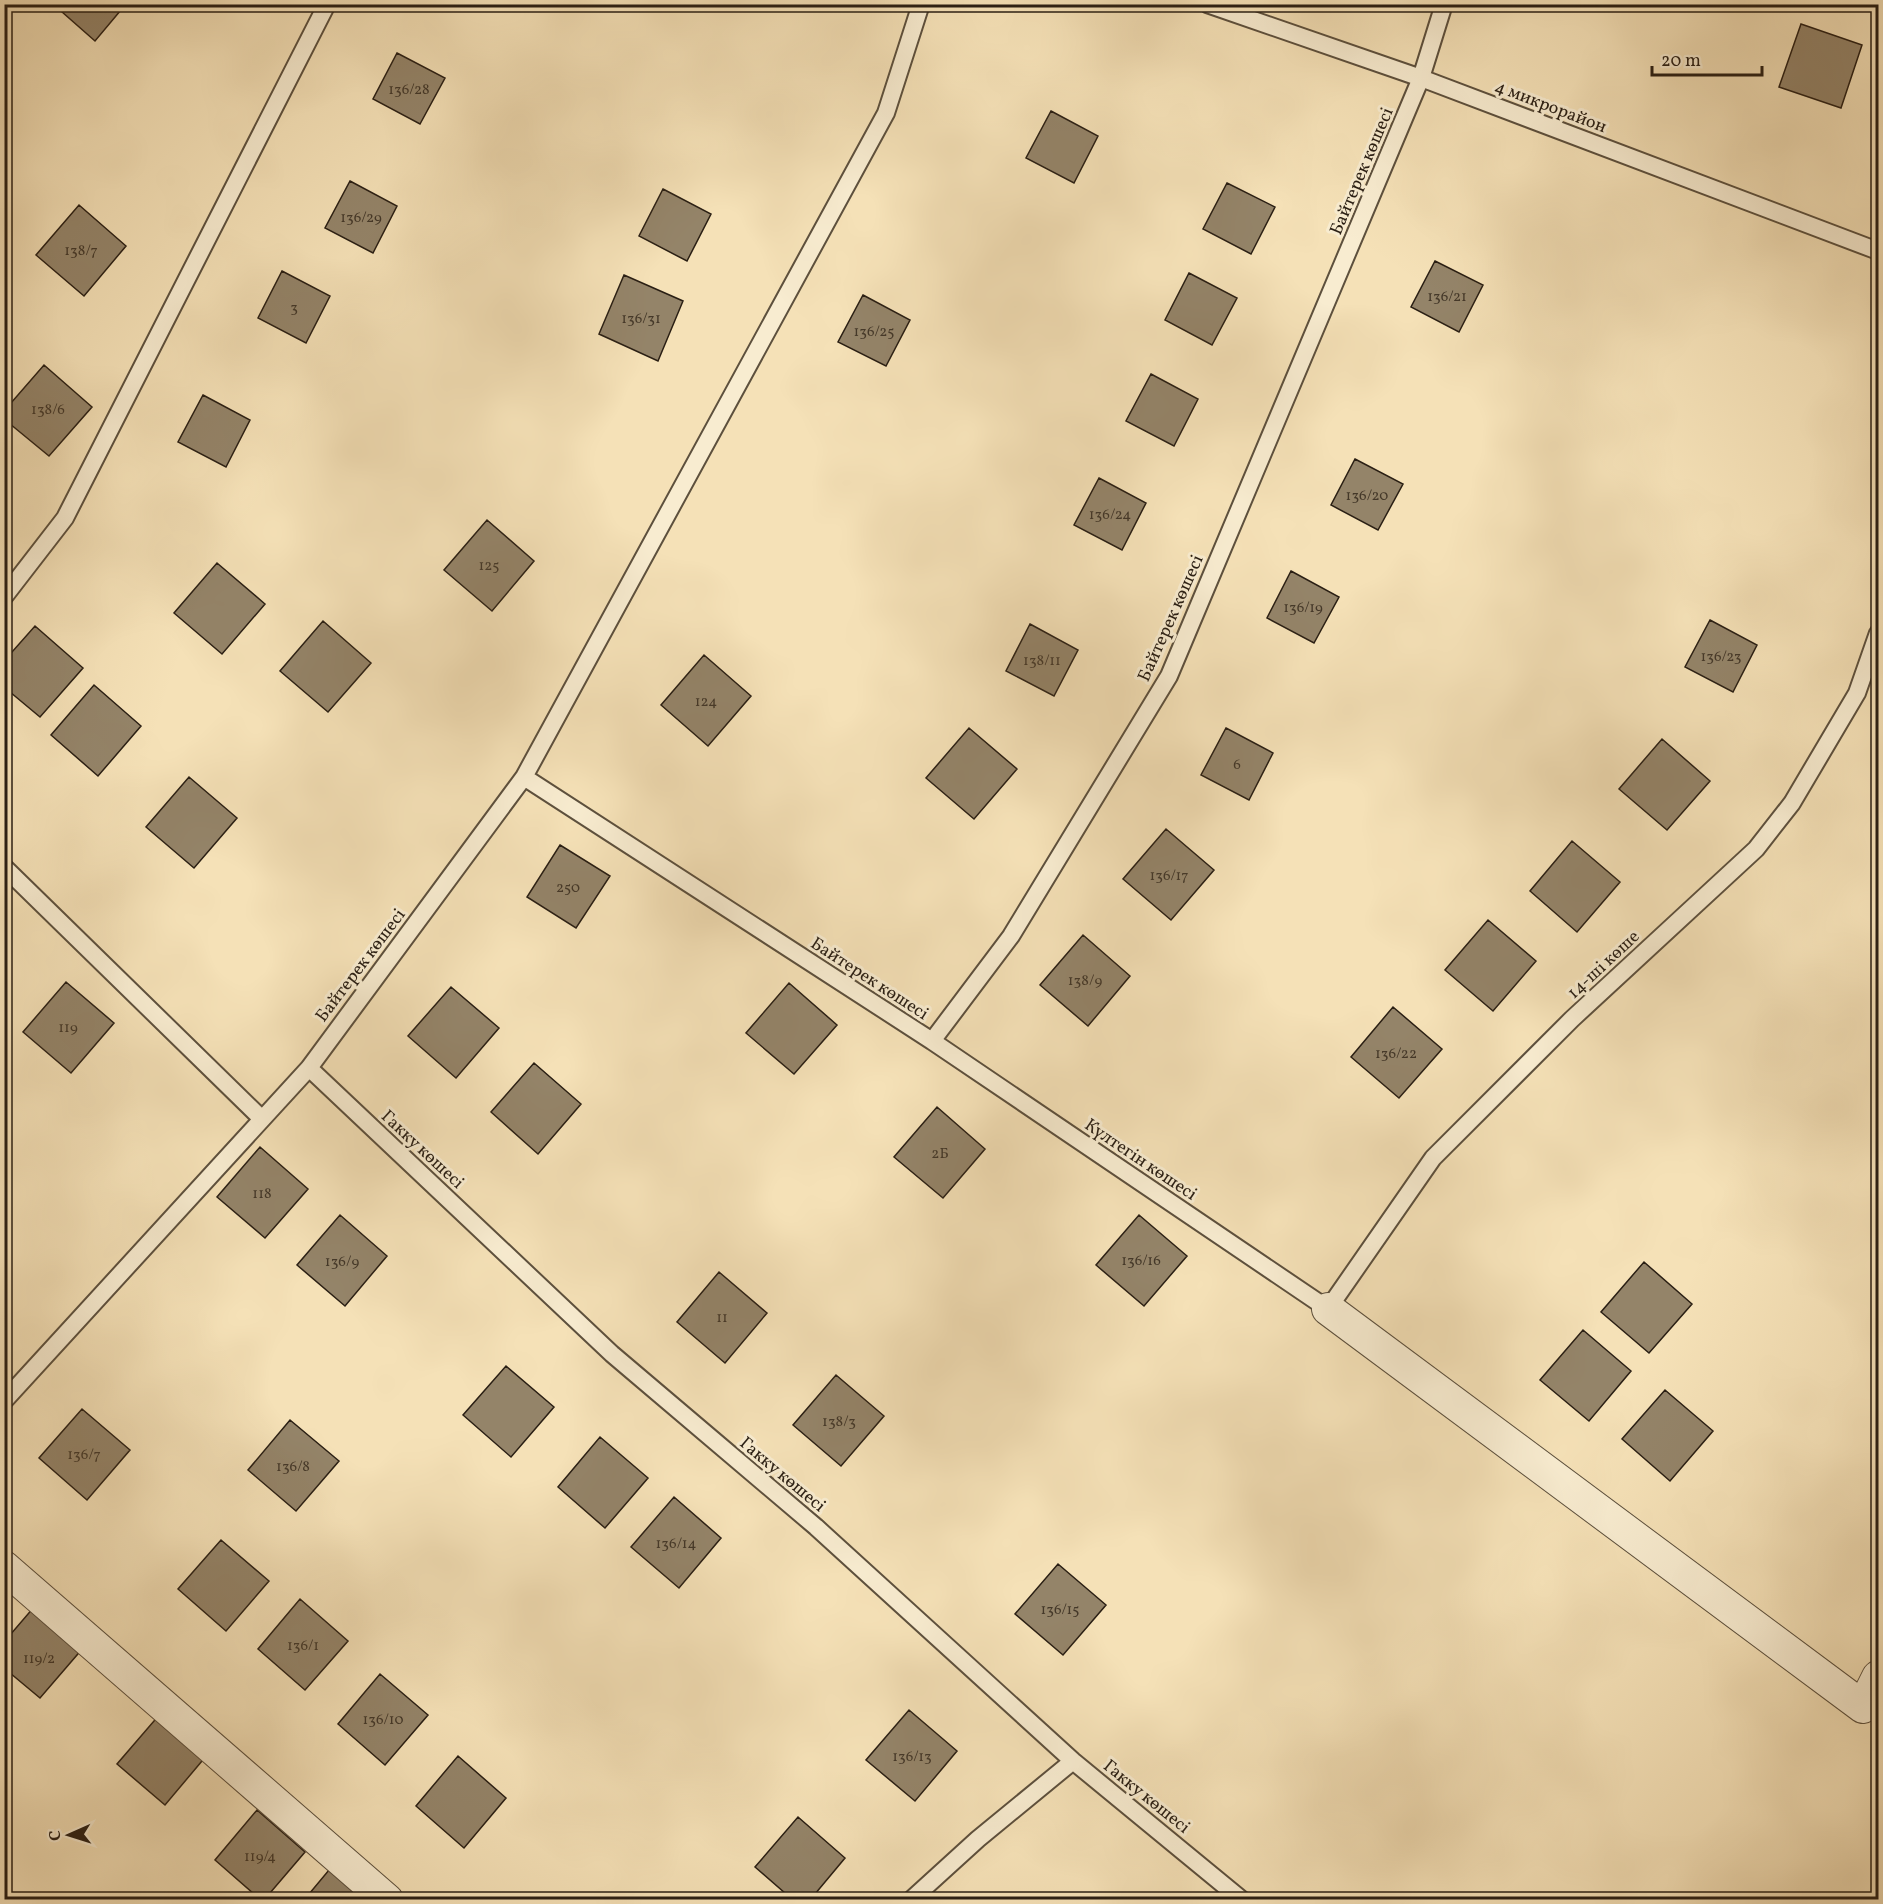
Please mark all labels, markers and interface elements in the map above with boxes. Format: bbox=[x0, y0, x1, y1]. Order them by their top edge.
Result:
scale bar bbox=[1652, 39, 1762, 77]
text: 20 m bbox=[1661, 49, 1701, 74]
street label: 4 микрорайон bbox=[1491, 75, 1610, 140]
house number: 136/28 bbox=[388, 80, 430, 101]
street label: Байтерек көшесі bbox=[1324, 104, 1401, 239]
house number: 136/29 bbox=[340, 208, 382, 229]
house number: 138/7 bbox=[64, 241, 98, 262]
house number: 136/21 bbox=[1427, 287, 1467, 308]
house number: 3 bbox=[290, 298, 298, 319]
house number: 136/31 bbox=[621, 309, 661, 330]
house number: 136/25 bbox=[853, 322, 895, 343]
house number: 138/6 bbox=[31, 400, 65, 421]
house number: 136/20 bbox=[1346, 486, 1388, 507]
house number: 136/24 bbox=[1089, 505, 1131, 526]
street label: Байтерек көшесі bbox=[1132, 551, 1211, 686]
house number: 125 bbox=[478, 556, 500, 577]
house number: 136/19 bbox=[1283, 598, 1323, 619]
house number: 136/23 bbox=[1700, 647, 1742, 668]
house number: 138/11 bbox=[1023, 651, 1061, 672]
house number: 124 bbox=[695, 692, 717, 713]
house number: 6 bbox=[1233, 755, 1241, 776]
house number: 136/17 bbox=[1149, 866, 1189, 887]
house number: 250 bbox=[556, 878, 580, 899]
street label: Байтерек көшесі bbox=[310, 904, 412, 1028]
street label: 14-ші көше bbox=[1562, 925, 1646, 1005]
street label: Байтерек көшесі bbox=[805, 932, 933, 1027]
house number: 138/9 bbox=[1068, 971, 1102, 992]
house number: 119 bbox=[58, 1018, 78, 1039]
house number: 136/22 bbox=[1375, 1044, 1417, 1065]
street label: Гакку көшесі bbox=[375, 1105, 469, 1195]
street label: Күлтегін көшесі bbox=[1079, 1113, 1201, 1207]
house number: 2Б bbox=[931, 1144, 949, 1165]
house number: 118 bbox=[252, 1184, 272, 1205]
house number: 136/16 bbox=[1121, 1251, 1161, 1272]
house number: 136/9 bbox=[325, 1252, 359, 1273]
house number: 11 bbox=[716, 1308, 728, 1329]
house number: 138/3 bbox=[822, 1412, 856, 1433]
street label: Гакку көшесі bbox=[734, 1432, 831, 1519]
house number: 136/7 bbox=[67, 1445, 101, 1466]
house number: 136/8 bbox=[276, 1457, 310, 1478]
house number: 136/14 bbox=[656, 1534, 696, 1555]
house number: 136/15 bbox=[1040, 1600, 1080, 1621]
house number: 136/1 bbox=[287, 1636, 319, 1657]
house number: 119/2 bbox=[23, 1649, 55, 1670]
house number: 136/10 bbox=[363, 1710, 403, 1731]
house number: 136/13 bbox=[892, 1747, 932, 1768]
street label: Гакку көшесі bbox=[1097, 1754, 1195, 1840]
north arrow bbox=[39, 1805, 99, 1865]
text: С bbox=[45, 1830, 67, 1841]
house number: 119/4 bbox=[244, 1847, 276, 1868]

